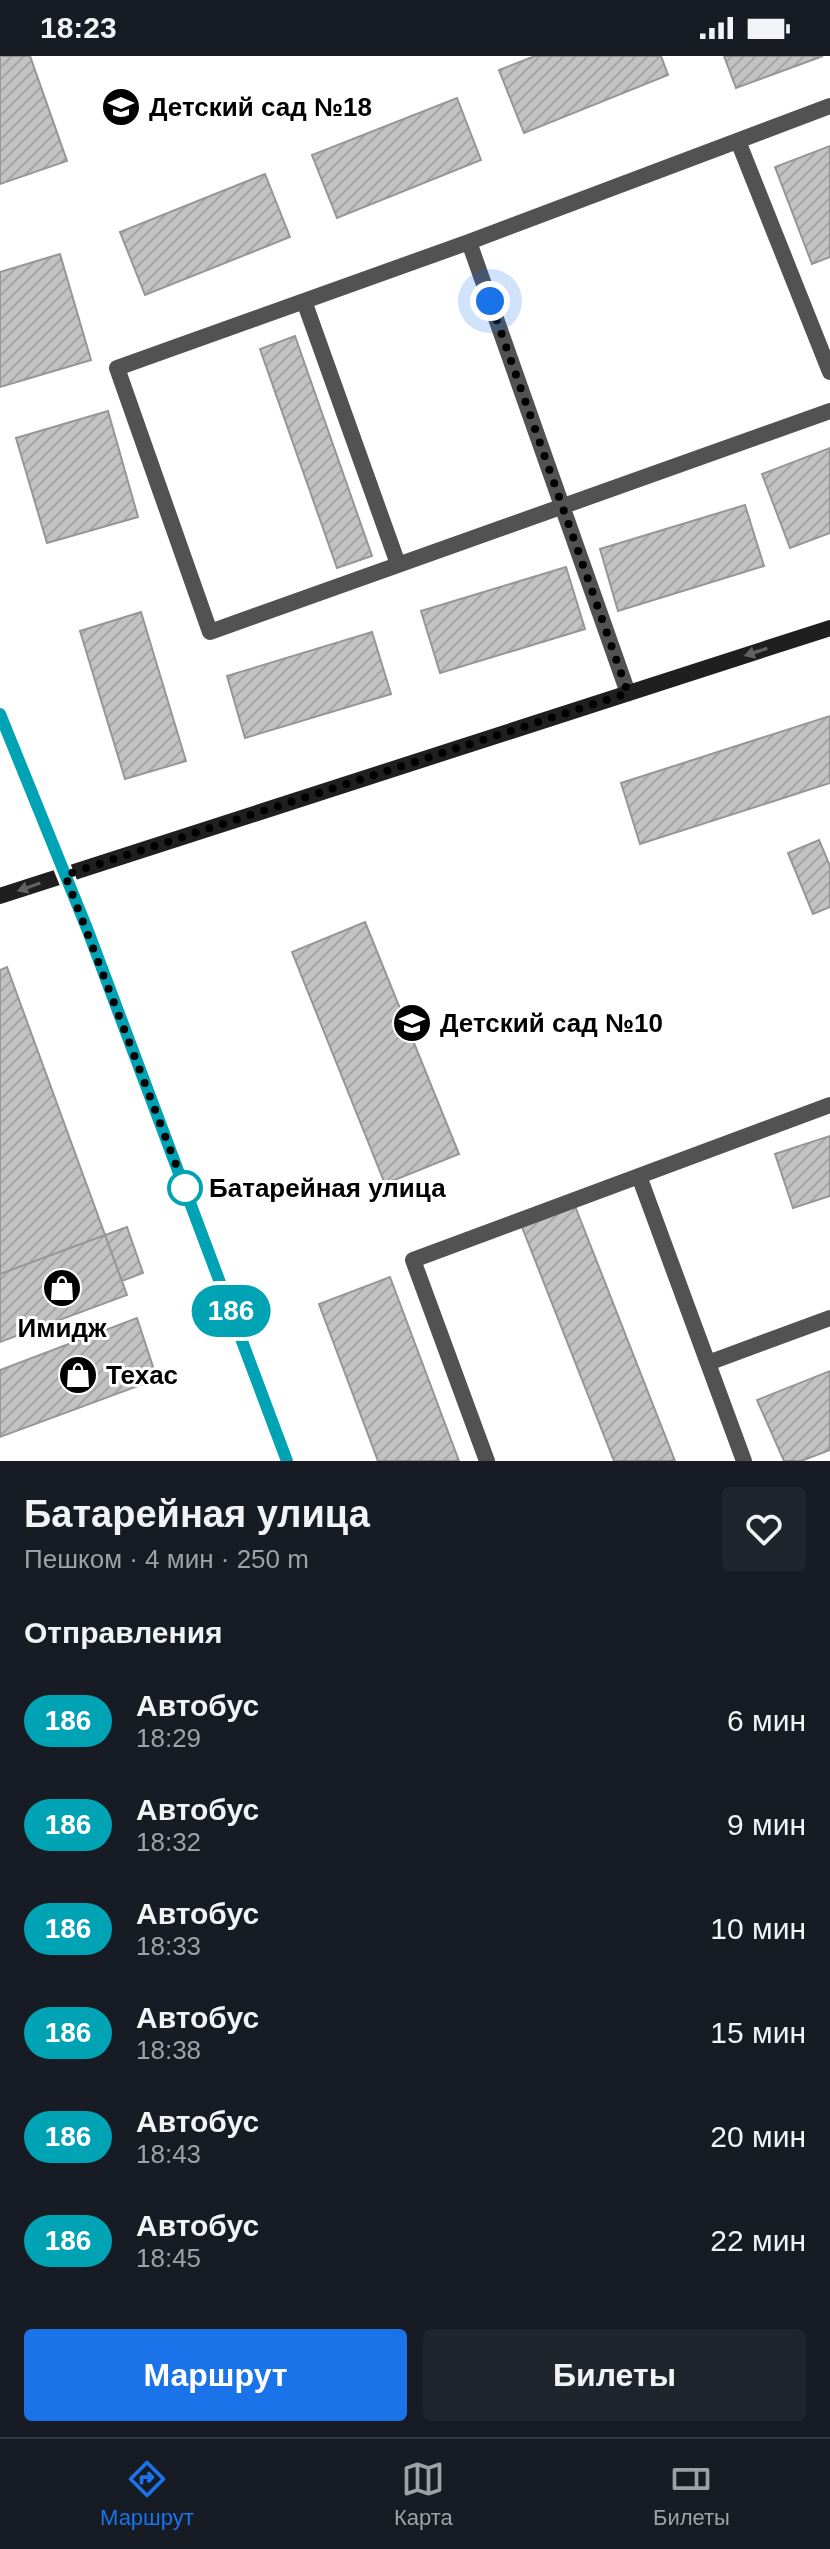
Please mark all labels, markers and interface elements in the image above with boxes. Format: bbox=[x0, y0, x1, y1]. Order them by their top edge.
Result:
text: 18:23 bbox=[40, 11, 117, 44]
school or university icon: Детский сад №18 bbox=[100, 86, 142, 128]
place label: Детский сад №18 bbox=[149, 92, 372, 122]
your location bbox=[470, 281, 510, 321]
one-way arrow bbox=[743, 647, 767, 659]
one-way arrow bbox=[16, 881, 40, 894]
school or university icon: Детский сад №10 bbox=[391, 1002, 433, 1044]
place label: Детский сад №10 bbox=[440, 1008, 663, 1038]
marker: Батарейная улица bbox=[168, 1171, 202, 1205]
place label: Батарейная улица bbox=[209, 1173, 446, 1203]
shop icon: Имидж bbox=[41, 1267, 83, 1309]
line badge: 186 bbox=[185, 1285, 277, 1337]
text: 186 bbox=[208, 1295, 254, 1326]
place label: Имидж bbox=[18, 1313, 107, 1343]
shop icon: Техас bbox=[57, 1354, 99, 1396]
place label: Техас bbox=[106, 1360, 178, 1390]
button: heart bbox=[722, 1487, 806, 1571]
text: Батарейная улица bbox=[24, 1493, 370, 1535]
text: Пешком · 4 мин · 250 m bbox=[24, 1544, 309, 1574]
text: Отправления bbox=[24, 1616, 223, 1649]
text: Автобус bbox=[136, 1689, 259, 1722]
text: 6 мин bbox=[727, 1704, 806, 1737]
text: 186 bbox=[45, 1705, 91, 1736]
text: 18:29 bbox=[136, 1723, 201, 1753]
text: Автобус bbox=[136, 1793, 259, 1826]
text: 9 мин bbox=[727, 1808, 806, 1841]
text: 186 bbox=[45, 1809, 91, 1840]
text: 18:32 bbox=[136, 1827, 201, 1857]
text: Автобус bbox=[136, 1897, 259, 1930]
text: 10 мин bbox=[710, 1912, 806, 1945]
text: 186 bbox=[45, 1913, 91, 1944]
text: 18:33 bbox=[136, 1931, 201, 1961]
text: Автобус bbox=[136, 2001, 259, 2034]
text: 15 мин bbox=[710, 2016, 806, 2049]
text: 186 bbox=[45, 2017, 91, 2048]
text: 18:38 bbox=[136, 2035, 201, 2065]
text: Автобус bbox=[136, 2105, 259, 2138]
text: 20 мин bbox=[710, 2120, 806, 2153]
text: 186 bbox=[45, 2121, 91, 2152]
text: 18:43 bbox=[136, 2139, 201, 2169]
text: Автобус bbox=[136, 2209, 259, 2242]
text: 22 мин bbox=[710, 2224, 806, 2257]
text: 186 bbox=[45, 2225, 91, 2256]
text: 18:45 bbox=[136, 2243, 201, 2273]
button: Маршрут bbox=[24, 2329, 407, 2421]
button: Билеты bbox=[423, 2329, 806, 2421]
tab: Маршрут bbox=[100, 2457, 194, 2531]
tab: Карта bbox=[394, 2457, 453, 2531]
tab: Билеты bbox=[653, 2457, 730, 2531]

